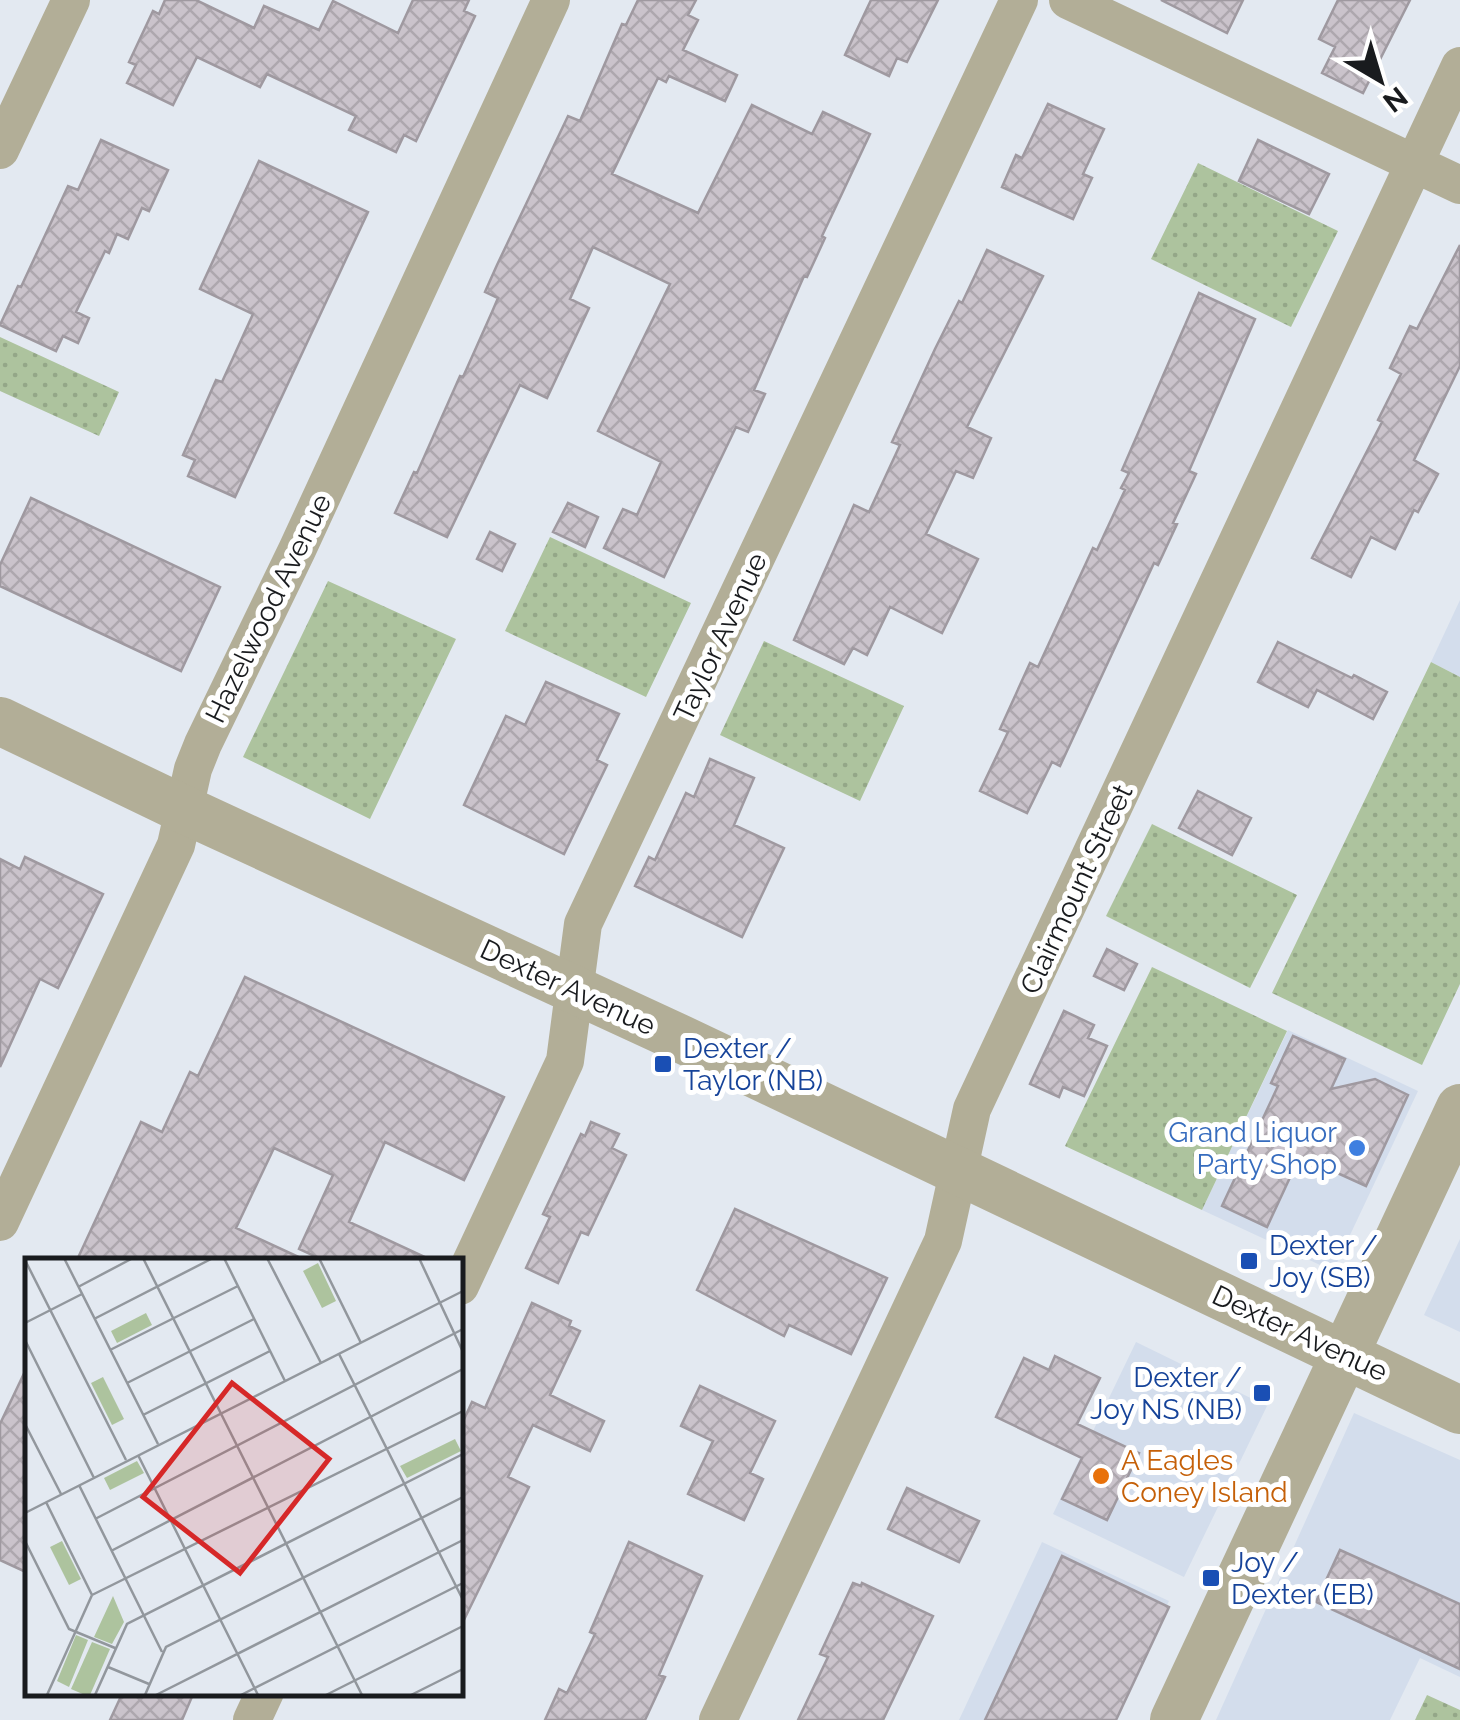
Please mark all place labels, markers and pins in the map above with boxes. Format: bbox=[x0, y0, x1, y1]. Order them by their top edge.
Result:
place label: Dexter / Taylor (NB) bbox=[683, 1032, 823, 1097]
marker: Dexter / Taylor (NB) bbox=[652, 1053, 674, 1075]
place label: Grand Liquor Party Shop bbox=[1168, 1116, 1337, 1181]
marker: Grand Liquor Party Shop bbox=[1346, 1137, 1368, 1159]
place label: Dexter / Joy (SB) bbox=[1269, 1229, 1378, 1294]
marker: Dexter / Joy (SB) bbox=[1238, 1250, 1260, 1272]
place label: Dexter / Joy NS (NB) bbox=[1090, 1361, 1242, 1426]
marker: Dexter / Joy NS (NB) bbox=[1251, 1382, 1273, 1404]
place label: A Eagles Coney Island bbox=[1121, 1444, 1288, 1509]
marker: A Eagles Coney Island bbox=[1090, 1465, 1112, 1487]
place label: Joy / Dexter (EB) bbox=[1231, 1546, 1374, 1611]
marker: Joy / Dexter (EB) bbox=[1200, 1567, 1222, 1589]

